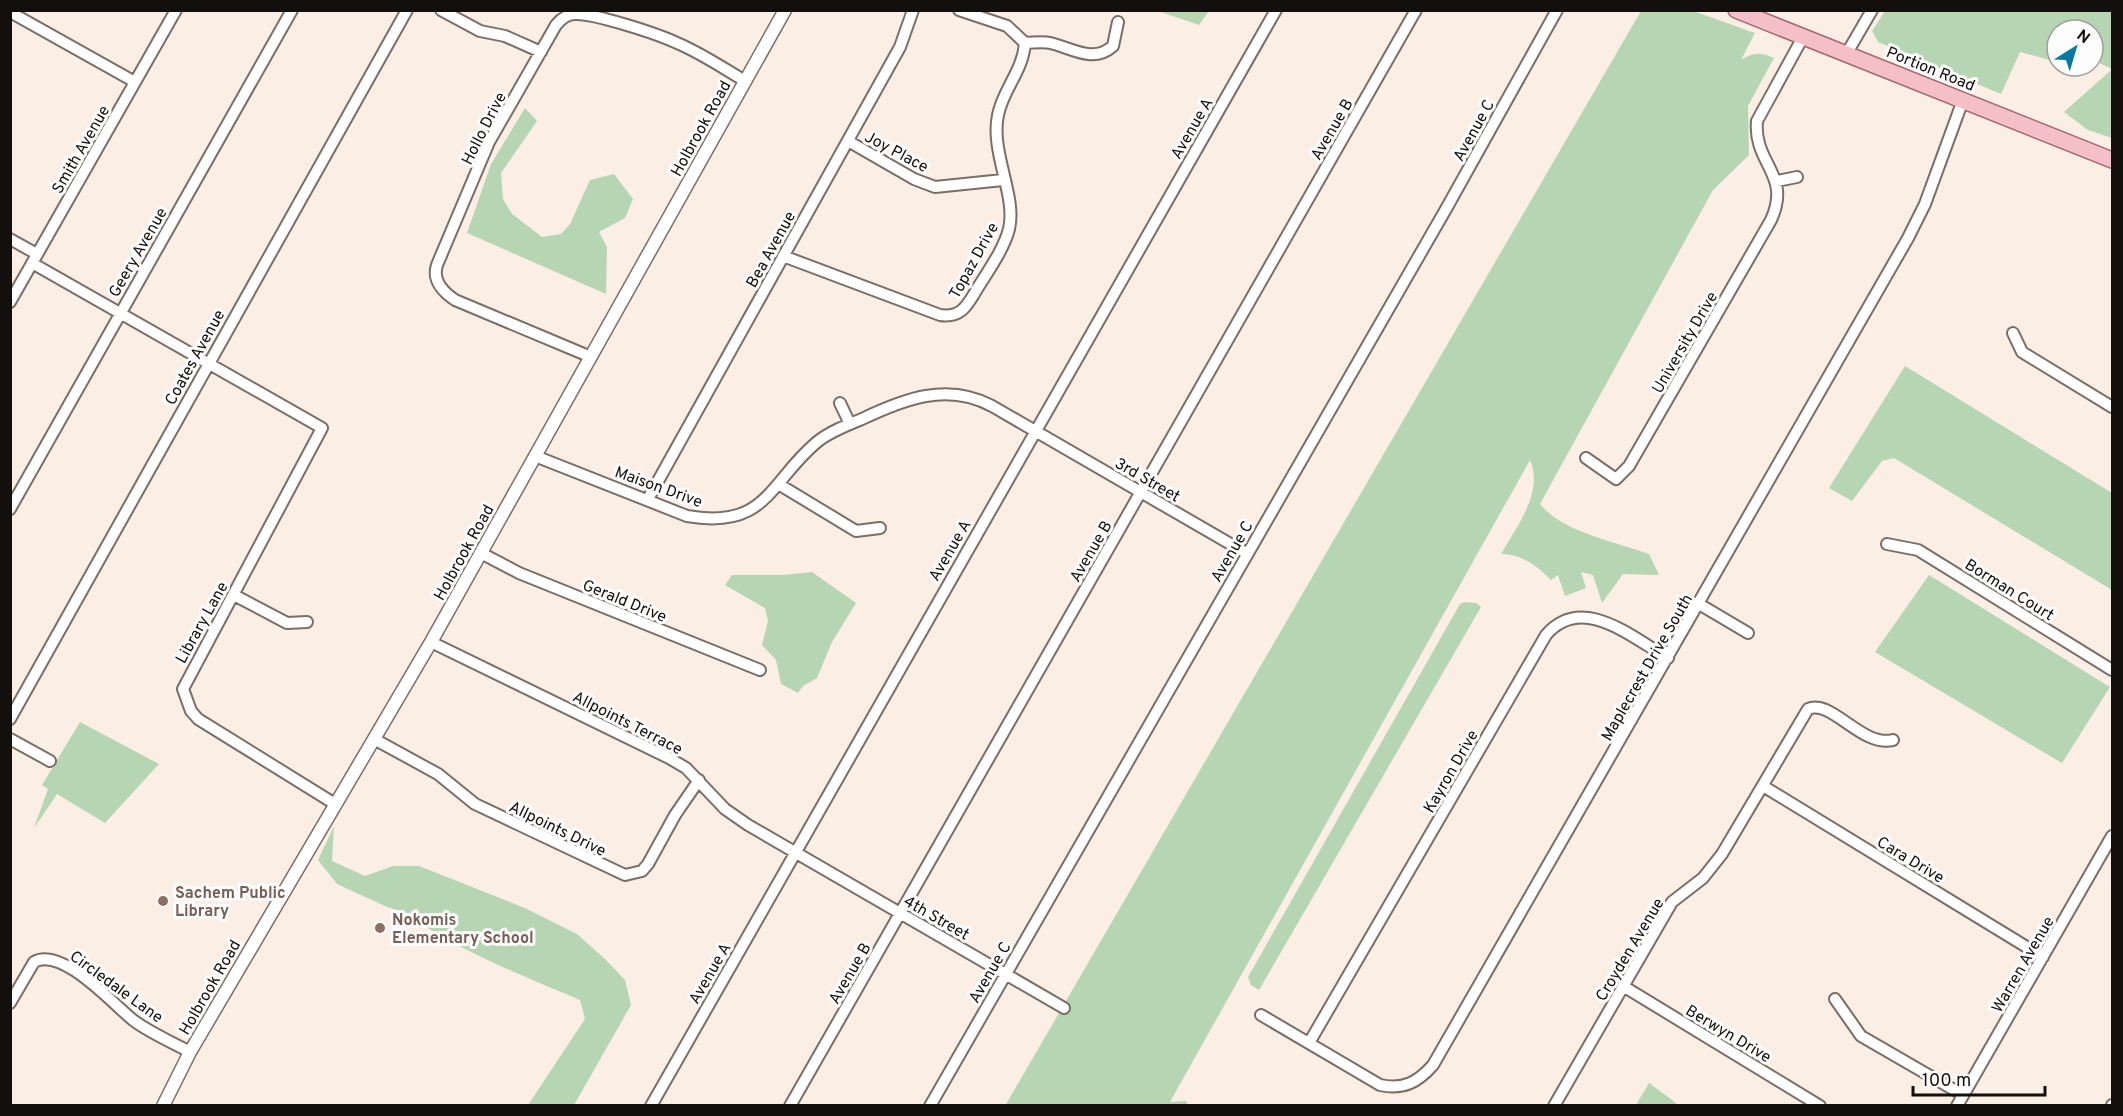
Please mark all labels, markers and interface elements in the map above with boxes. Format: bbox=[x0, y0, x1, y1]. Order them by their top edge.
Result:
north arrow bbox=[2045, 18, 2105, 78]
text: N bbox=[2072, 26, 2093, 49]
street label: Portion Road bbox=[1883, 43, 1978, 97]
street label: Holbrook Road bbox=[667, 78, 736, 180]
street label: Hollo Drive bbox=[458, 89, 512, 169]
street label: Avenue A bbox=[1167, 95, 1218, 163]
street label: Avenue B bbox=[1307, 96, 1358, 164]
street label: Avenue C bbox=[1450, 97, 1500, 165]
street label: Smith Avenue bbox=[48, 102, 115, 198]
street label: Joy Place bbox=[861, 128, 931, 178]
street label: Geery Avenue bbox=[105, 205, 172, 301]
street label: Bea Avenue bbox=[743, 208, 801, 292]
street label: Topaz Drive bbox=[946, 219, 1004, 303]
street label: University Drive bbox=[1648, 288, 1723, 398]
street label: Coates Avenue bbox=[161, 307, 230, 409]
street label: 3rd Street bbox=[1111, 454, 1183, 507]
street label: Maison Drive bbox=[612, 463, 705, 513]
street label: Holbrook Road bbox=[430, 502, 499, 604]
street label: Avenue A bbox=[925, 517, 976, 585]
street label: Avenue B bbox=[1066, 518, 1117, 586]
street label: Avenue C bbox=[1207, 518, 1258, 586]
street label: Borman Court bbox=[1961, 555, 2057, 626]
street label: Gerald Drive bbox=[579, 576, 669, 628]
street label: Library Lane bbox=[172, 579, 233, 667]
street label: Maplecrest Drive South bbox=[1598, 591, 1698, 745]
street label: Allpoints Terrace bbox=[569, 687, 686, 760]
street label: Kayron Drive bbox=[1420, 727, 1484, 817]
street label: Allpoints Drive bbox=[505, 798, 609, 862]
street label: Cara Drive bbox=[1873, 833, 1947, 889]
place label: Sachem Public Library bbox=[175, 884, 286, 922]
street label: 4th Street bbox=[900, 892, 972, 946]
marker: Sachem Public Library bbox=[156, 894, 170, 908]
street label: Croyden Avenue bbox=[1592, 895, 1669, 1005]
place label: Nokomis Elementary School bbox=[392, 911, 534, 949]
street label: Warren Avenue bbox=[1988, 913, 2059, 1017]
marker: Nokomis Elementary School bbox=[373, 921, 387, 935]
street label: Holbrook Road bbox=[175, 937, 246, 1039]
street label: Avenue C bbox=[965, 939, 1016, 1007]
street label: Avenue A bbox=[685, 940, 736, 1008]
street label: Avenue B bbox=[825, 940, 876, 1008]
street label: Circledale Lane bbox=[65, 947, 166, 1028]
street label: Berwyn Drive bbox=[1682, 1001, 1774, 1068]
scale bar bbox=[1913, 1059, 2045, 1097]
text: 100 m bbox=[1922, 1070, 1971, 1093]

